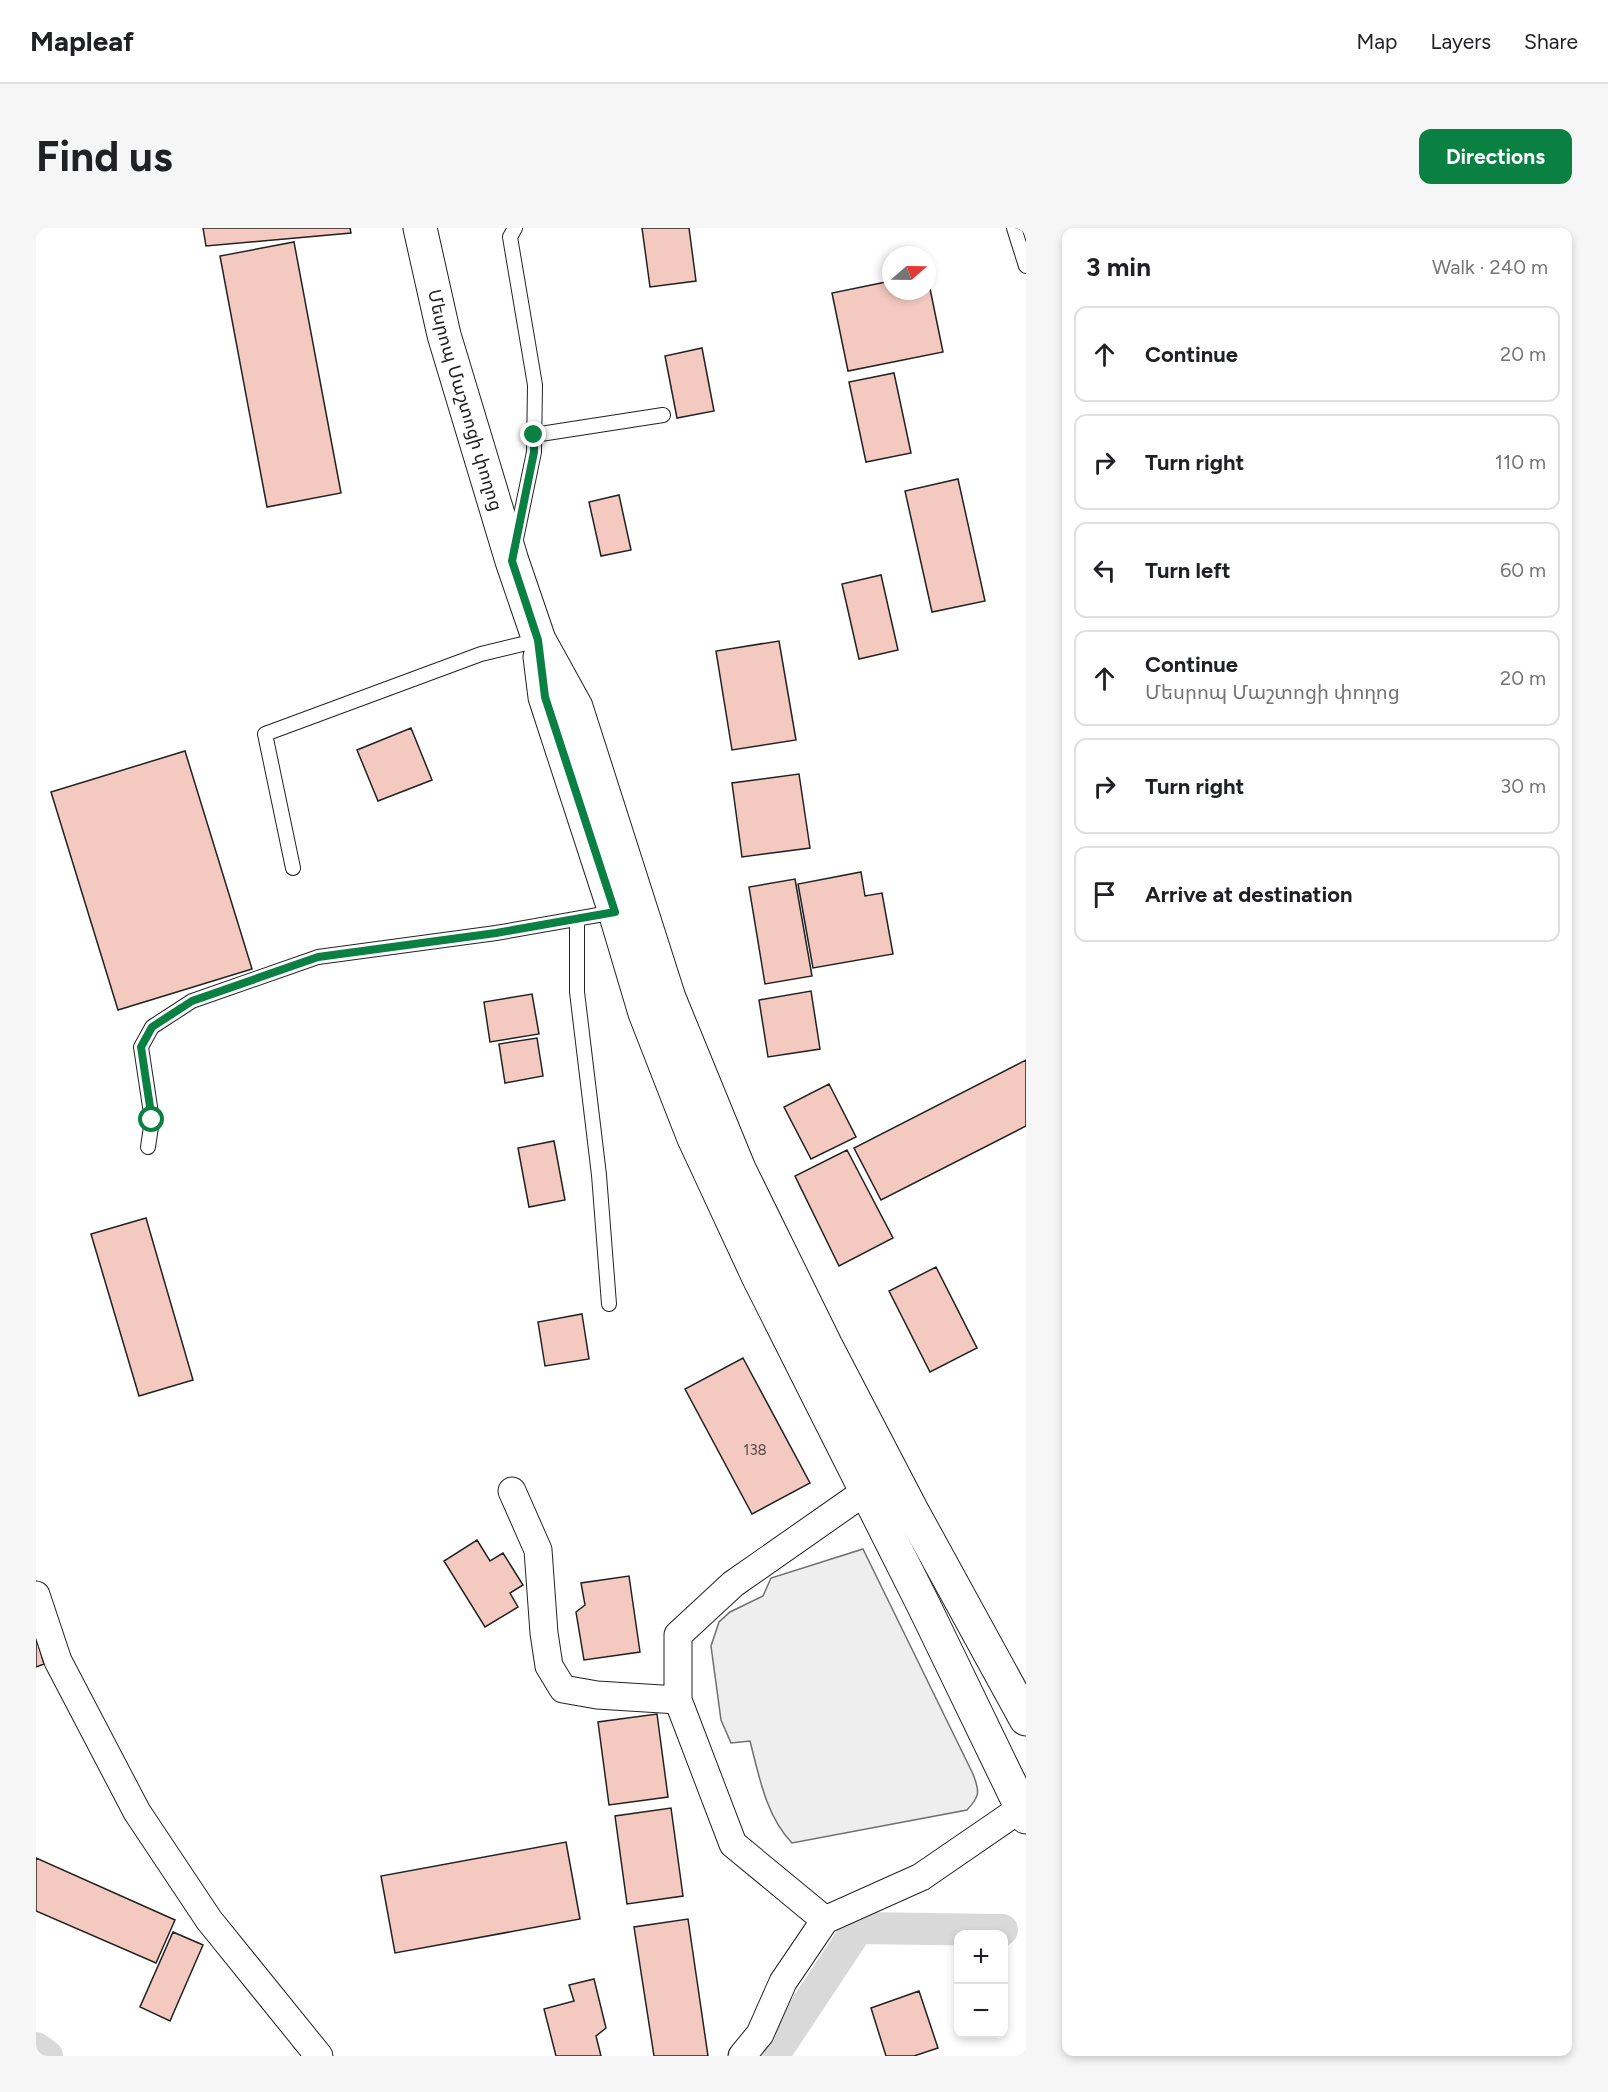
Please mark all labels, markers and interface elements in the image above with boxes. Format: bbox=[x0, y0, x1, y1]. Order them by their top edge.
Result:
text: Mapleaf bbox=[30, 24, 134, 58]
text: Map bbox=[1357, 29, 1397, 54]
text: Layers bbox=[1430, 29, 1491, 54]
text: Share bbox=[1524, 29, 1578, 54]
button: Directions bbox=[1419, 129, 1572, 184]
text: Find us bbox=[36, 131, 173, 182]
north arrow bbox=[882, 246, 936, 300]
text: 3 min bbox=[1086, 251, 1151, 283]
text: Walk · 240 m bbox=[1432, 255, 1548, 279]
street label: Մեսրոպ Մաշտոցի փողոց bbox=[423, 287, 507, 513]
icon: ahead bbox=[1088, 338, 1121, 371]
text: Continue bbox=[1145, 341, 1238, 368]
text: 20 m bbox=[1500, 342, 1546, 366]
route end bbox=[520, 421, 546, 447]
icon: right bbox=[1088, 446, 1121, 479]
text: Turn right bbox=[1145, 449, 1244, 476]
text: 110 m bbox=[1495, 450, 1546, 474]
icon: left bbox=[1088, 554, 1121, 587]
text: Turn left bbox=[1145, 557, 1231, 584]
text: 60 m bbox=[1500, 558, 1546, 582]
text: Continue bbox=[1145, 651, 1238, 678]
icon: ahead bbox=[1088, 662, 1121, 695]
text: 20 m bbox=[1500, 666, 1546, 690]
text: Մեսրոպ Մաշտոցի փողոց bbox=[1145, 680, 1400, 704]
icon: right bbox=[1088, 770, 1121, 803]
text: Turn right bbox=[1145, 773, 1244, 800]
text: 30 m bbox=[1500, 774, 1546, 798]
icon: arrive bbox=[1088, 878, 1121, 911]
text: Arrive at destination bbox=[1145, 881, 1353, 908]
route start bbox=[138, 1106, 164, 1132]
house number: 138 bbox=[743, 1441, 767, 1459]
map controls bbox=[954, 1930, 1008, 2038]
button: + bbox=[954, 1930, 1008, 1984]
button: − bbox=[954, 1984, 1008, 2038]

